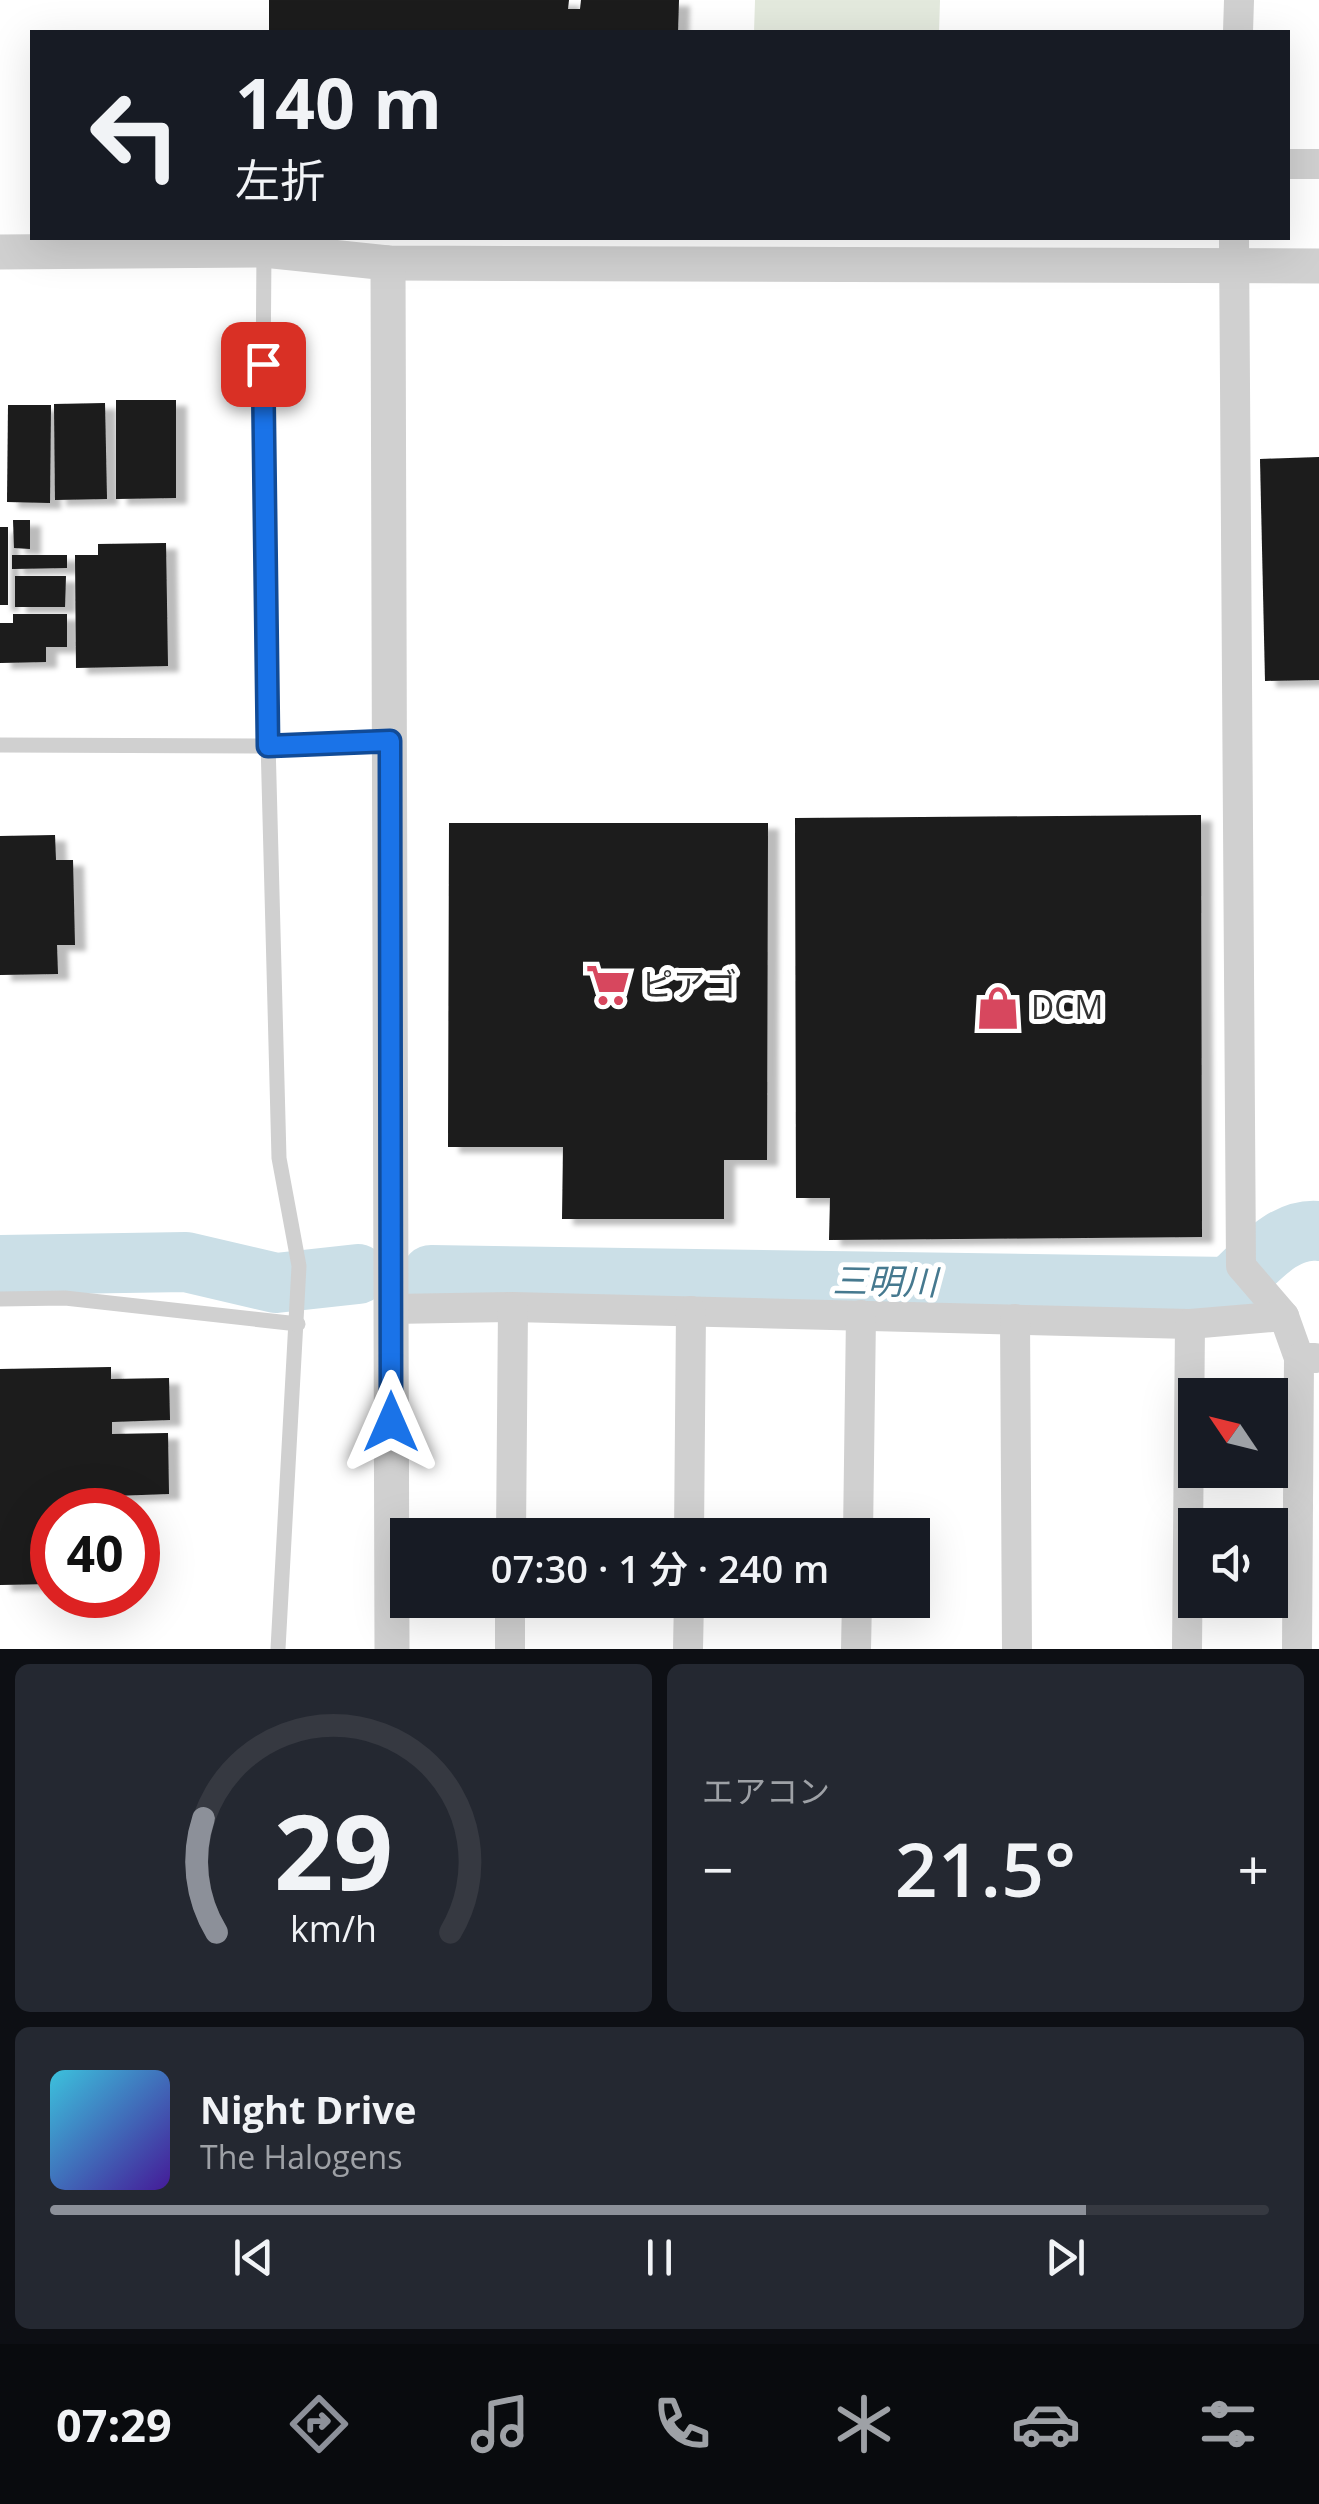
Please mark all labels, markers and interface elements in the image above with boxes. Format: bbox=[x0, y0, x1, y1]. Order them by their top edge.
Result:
text: 140 m bbox=[235, 54, 442, 150]
icon: left bbox=[70, 70, 200, 200]
text: 左折 bbox=[235, 149, 325, 210]
pin bbox=[221, 322, 306, 407]
icon: arrive bbox=[236, 337, 291, 392]
supermarket icon: ピアゴ bbox=[584, 961, 632, 1009]
place label: ピアゴ bbox=[641, 962, 737, 1005]
shop icon: DCM bbox=[974, 984, 1022, 1032]
place label: DCM bbox=[1031, 985, 1103, 1028]
water label: 三明川 bbox=[832, 1256, 942, 1305]
position arrow bbox=[339, 1370, 443, 1474]
north arrow bbox=[1178, 1378, 1288, 1488]
map controls bbox=[1178, 1378, 1288, 1618]
speed limit sign: 40 bbox=[30, 1488, 160, 1618]
button: sound bbox=[1178, 1508, 1288, 1618]
text: 07:30 · 1 分 · 240 m bbox=[491, 1542, 829, 1594]
text: エアコン bbox=[702, 1769, 830, 1812]
text: 29 bbox=[274, 1779, 393, 1920]
text: 21.5° bbox=[895, 1817, 1076, 1919]
text: − bbox=[702, 1831, 733, 1906]
text: + bbox=[1238, 1831, 1269, 1906]
text: km/h bbox=[290, 1904, 377, 1952]
text: Night Drive bbox=[200, 2083, 416, 2135]
text: The Halogens bbox=[200, 2135, 402, 2178]
icon: previous bbox=[226, 2230, 281, 2285]
icon: pause bbox=[632, 2230, 687, 2285]
icon: next bbox=[1038, 2230, 1093, 2285]
icon: directions bbox=[284, 2389, 354, 2459]
icon: music bbox=[465, 2389, 535, 2459]
icon: phone bbox=[647, 2389, 717, 2459]
icon: climate bbox=[829, 2389, 899, 2459]
icon: car bbox=[1011, 2389, 1081, 2459]
icon: filters bbox=[1193, 2389, 1263, 2459]
text: 07:29 bbox=[56, 2394, 172, 2455]

